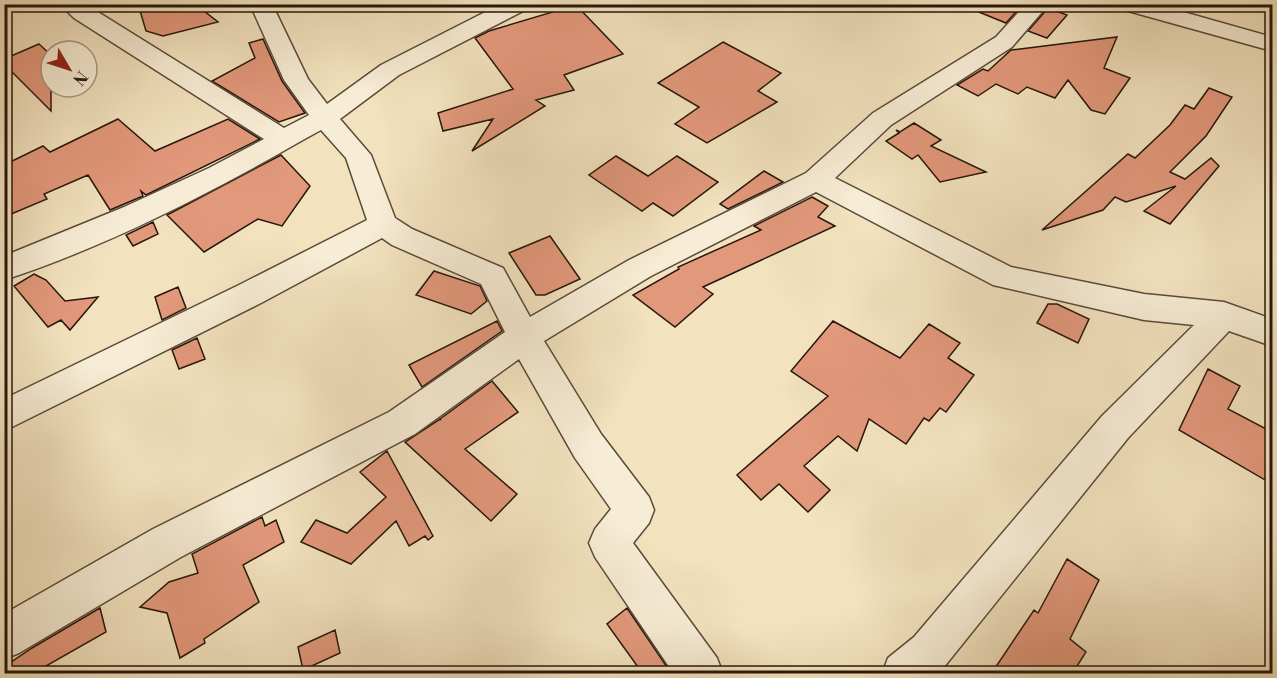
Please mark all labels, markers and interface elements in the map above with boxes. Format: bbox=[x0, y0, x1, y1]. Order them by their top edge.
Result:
north arrow bbox=[39, 39, 99, 99]
text: N bbox=[68, 67, 92, 89]

